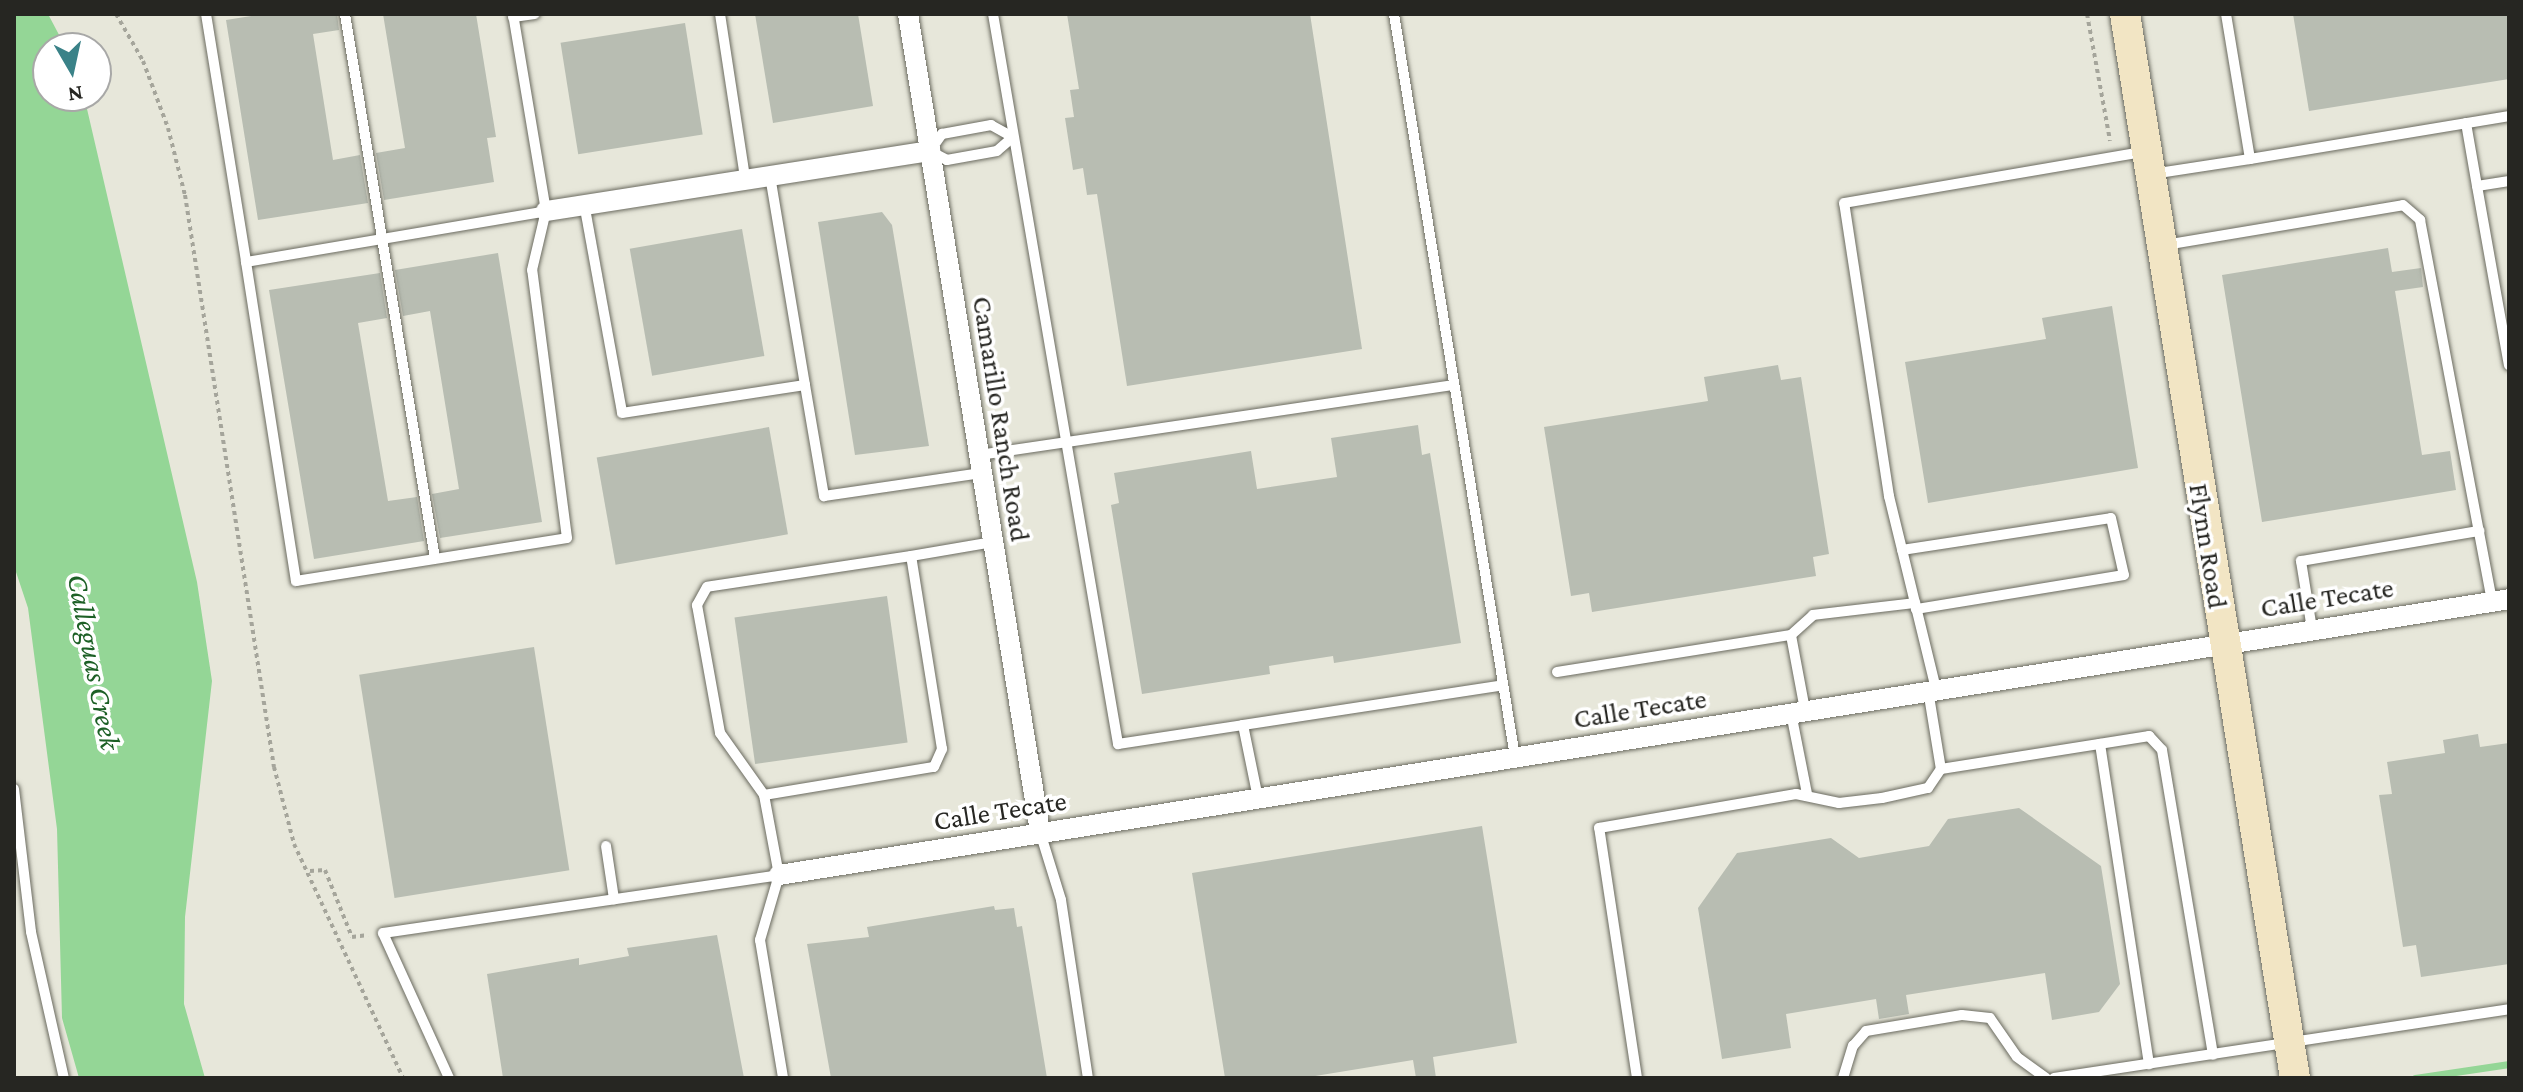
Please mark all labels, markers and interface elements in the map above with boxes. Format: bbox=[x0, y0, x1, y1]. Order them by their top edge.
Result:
north arrow bbox=[32, 32, 112, 112]
text: N bbox=[66, 81, 85, 108]
street label: Camarillo Ranch Road bbox=[965, 294, 1037, 544]
street label: Flynn Road bbox=[2182, 481, 2234, 611]
water label: Calleguas Creek bbox=[59, 571, 129, 753]
street label: Calle Tecate bbox=[2258, 571, 2396, 625]
street label: Calle Tecate bbox=[1571, 682, 1709, 736]
street label: Calle Tecate bbox=[931, 784, 1069, 838]

